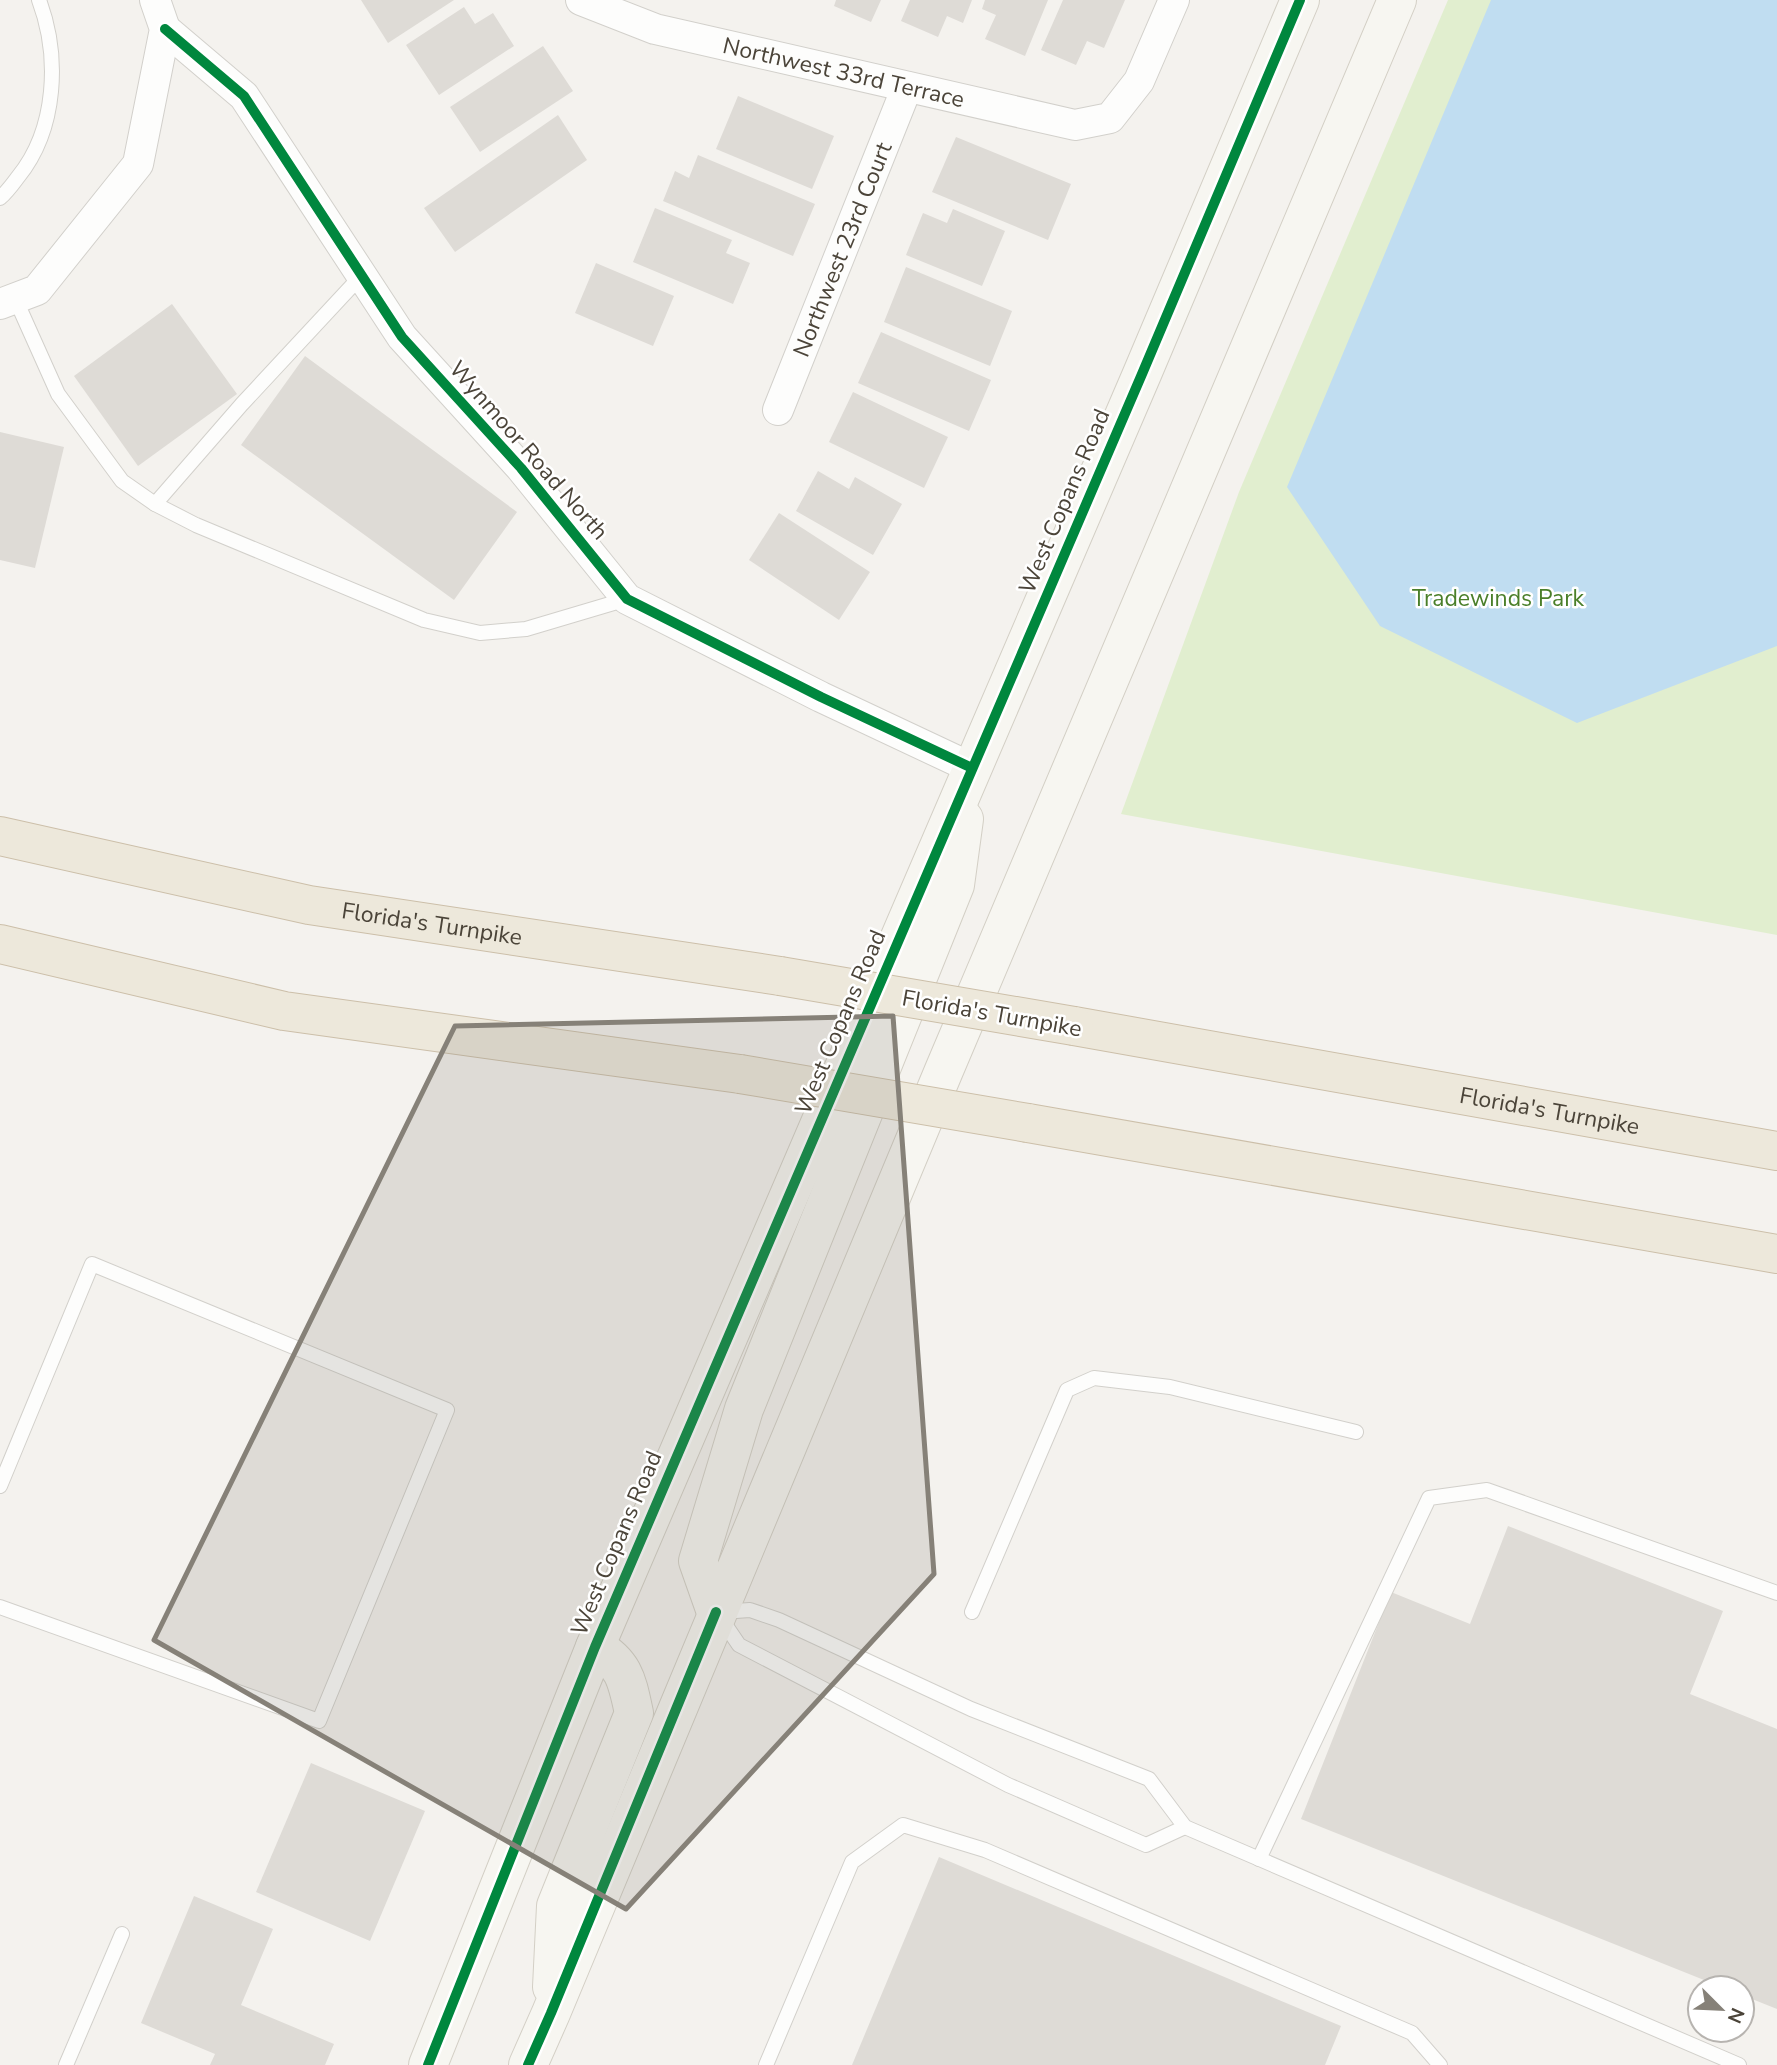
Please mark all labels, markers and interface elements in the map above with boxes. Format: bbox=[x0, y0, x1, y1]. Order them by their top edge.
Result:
street label: Northwest 33rd Terrace bbox=[720, 30, 967, 115]
street label: Northwest 23rd Court bbox=[786, 137, 900, 361]
street label: Wynmoor Road North bbox=[442, 354, 615, 547]
street label: West Copans Road bbox=[1012, 404, 1117, 598]
park label: Tradewinds Park bbox=[1412, 583, 1584, 614]
street label: Florida's Turnpike bbox=[340, 895, 524, 953]
street label: West Copans Road bbox=[788, 925, 893, 1119]
street label: Florida's Turnpike bbox=[900, 982, 1084, 1045]
street label: Florida's Turnpike bbox=[1457, 1080, 1642, 1142]
street label: West Copans Road bbox=[564, 1446, 669, 1640]
north arrow bbox=[1686, 1974, 1756, 2044]
text: N bbox=[1721, 2004, 1750, 2027]

